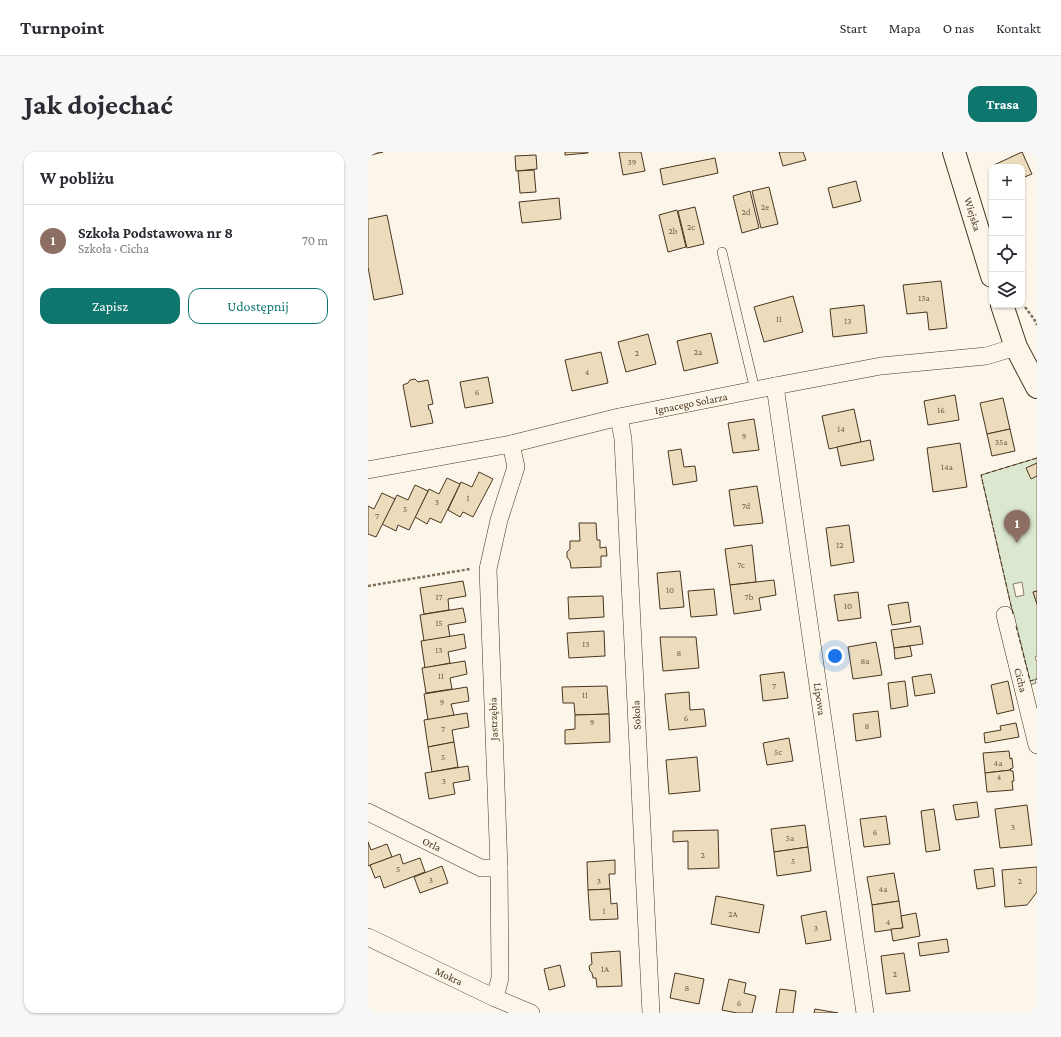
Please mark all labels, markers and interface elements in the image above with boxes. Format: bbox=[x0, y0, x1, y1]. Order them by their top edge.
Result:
text: Turnpoint bbox=[20, 17, 104, 38]
text: Start bbox=[840, 20, 867, 36]
text: Mapa bbox=[889, 20, 921, 36]
text: O nas bbox=[943, 20, 974, 36]
text: Kontakt bbox=[996, 20, 1041, 36]
button: Trasa bbox=[968, 86, 1037, 122]
text: Jak dojechać bbox=[24, 89, 173, 120]
house number: 39 bbox=[628, 157, 637, 167]
map controls bbox=[989, 164, 1025, 308]
button: + bbox=[989, 164, 1025, 200]
text: W pobliżu bbox=[40, 169, 114, 188]
street label: Wiejska bbox=[961, 196, 984, 233]
button: − bbox=[989, 200, 1025, 236]
house number: 2e bbox=[761, 202, 769, 212]
house number: 2d bbox=[741, 207, 751, 217]
house number: 2c bbox=[687, 222, 695, 232]
text: Szkoła Podstawowa nr 8 bbox=[78, 225, 233, 241]
house number: 2b bbox=[669, 226, 678, 236]
text: 1 bbox=[51, 233, 55, 248]
text: 70 m bbox=[302, 233, 328, 248]
button: locate bbox=[989, 236, 1025, 272]
text: Szkoła · Cicha bbox=[78, 241, 149, 256]
button: layers bbox=[989, 272, 1025, 308]
button: Zapisz bbox=[40, 288, 180, 324]
button: Udostępnij bbox=[188, 288, 328, 324]
house number: 13a bbox=[918, 293, 930, 303]
house number: 11 bbox=[776, 314, 782, 324]
house number: 13 bbox=[844, 316, 852, 326]
house number: 2a bbox=[694, 347, 702, 357]
house number: 2 bbox=[635, 348, 639, 358]
house number: 4 bbox=[585, 367, 590, 377]
house number: 6 bbox=[475, 387, 480, 397]
street label: Ignacego Solarza bbox=[654, 390, 729, 417]
house number: 16 bbox=[937, 405, 945, 415]
house number: 14 bbox=[837, 424, 845, 434]
house number: 9 bbox=[742, 431, 747, 441]
house number: 35a bbox=[995, 437, 1007, 447]
house number: 14a bbox=[941, 462, 953, 472]
house number: 1 bbox=[467, 493, 470, 503]
house number: 3 bbox=[435, 497, 439, 507]
house number: 7d bbox=[742, 501, 751, 511]
house number: 5 bbox=[403, 504, 407, 514]
pin: 1 bbox=[1004, 510, 1030, 543]
house number: 7 bbox=[375, 511, 379, 521]
house number: 12 bbox=[836, 540, 844, 550]
house number: 7c bbox=[737, 560, 745, 570]
house number: 10 bbox=[666, 585, 674, 595]
house number: 17 bbox=[435, 592, 443, 602]
house number: 7b bbox=[745, 592, 754, 602]
house number: 10 bbox=[844, 601, 852, 611]
house number: 15 bbox=[435, 618, 443, 628]
house number: 13 bbox=[582, 639, 590, 649]
house number: 13 bbox=[435, 645, 443, 655]
your location bbox=[825, 646, 845, 666]
house number: 8 bbox=[677, 648, 682, 658]
house number: 8a bbox=[860, 656, 870, 666]
street label: Cicha bbox=[1012, 666, 1030, 694]
house number: 11 bbox=[438, 671, 444, 681]
house number: 7 bbox=[772, 681, 776, 691]
street label: Lipowa bbox=[811, 682, 828, 716]
house number: 11 bbox=[582, 690, 588, 700]
house number: 9 bbox=[440, 697, 445, 707]
street label: Jastrzębia bbox=[486, 697, 501, 742]
street label: Sokola bbox=[629, 700, 643, 730]
house number: 6 bbox=[684, 713, 689, 723]
house number: 9 bbox=[590, 717, 595, 727]
house number: 8 bbox=[865, 721, 870, 731]
house number: 7 bbox=[441, 724, 445, 734]
house number: 5c bbox=[774, 747, 782, 757]
house number: 5 bbox=[441, 752, 445, 762]
house number: 4a bbox=[994, 758, 1002, 768]
house number: 4 bbox=[997, 772, 1002, 782]
house number: 3 bbox=[442, 776, 446, 786]
house number: 3 bbox=[1011, 822, 1015, 832]
house number: 6 bbox=[873, 827, 878, 837]
house number: 5a bbox=[786, 833, 794, 843]
street label: Orla bbox=[421, 834, 443, 854]
house number: 2 bbox=[701, 850, 705, 860]
house number: 5 bbox=[791, 856, 795, 866]
house number: 5 bbox=[396, 864, 400, 874]
house number: 3 bbox=[429, 875, 433, 885]
house number: 3 bbox=[597, 876, 601, 886]
house number: 2 bbox=[1018, 876, 1022, 886]
house number: 4a bbox=[879, 884, 887, 894]
house number: 1 bbox=[603, 906, 606, 916]
house number: 2A bbox=[728, 909, 739, 919]
house number: 4 bbox=[886, 917, 891, 927]
house number: 3 bbox=[814, 923, 818, 933]
house number: 1A bbox=[601, 964, 610, 974]
street label: Mokra bbox=[433, 965, 465, 987]
house number: 2 bbox=[893, 969, 897, 979]
house number: 8 bbox=[685, 983, 690, 993]
house number: 6 bbox=[737, 998, 742, 1008]

